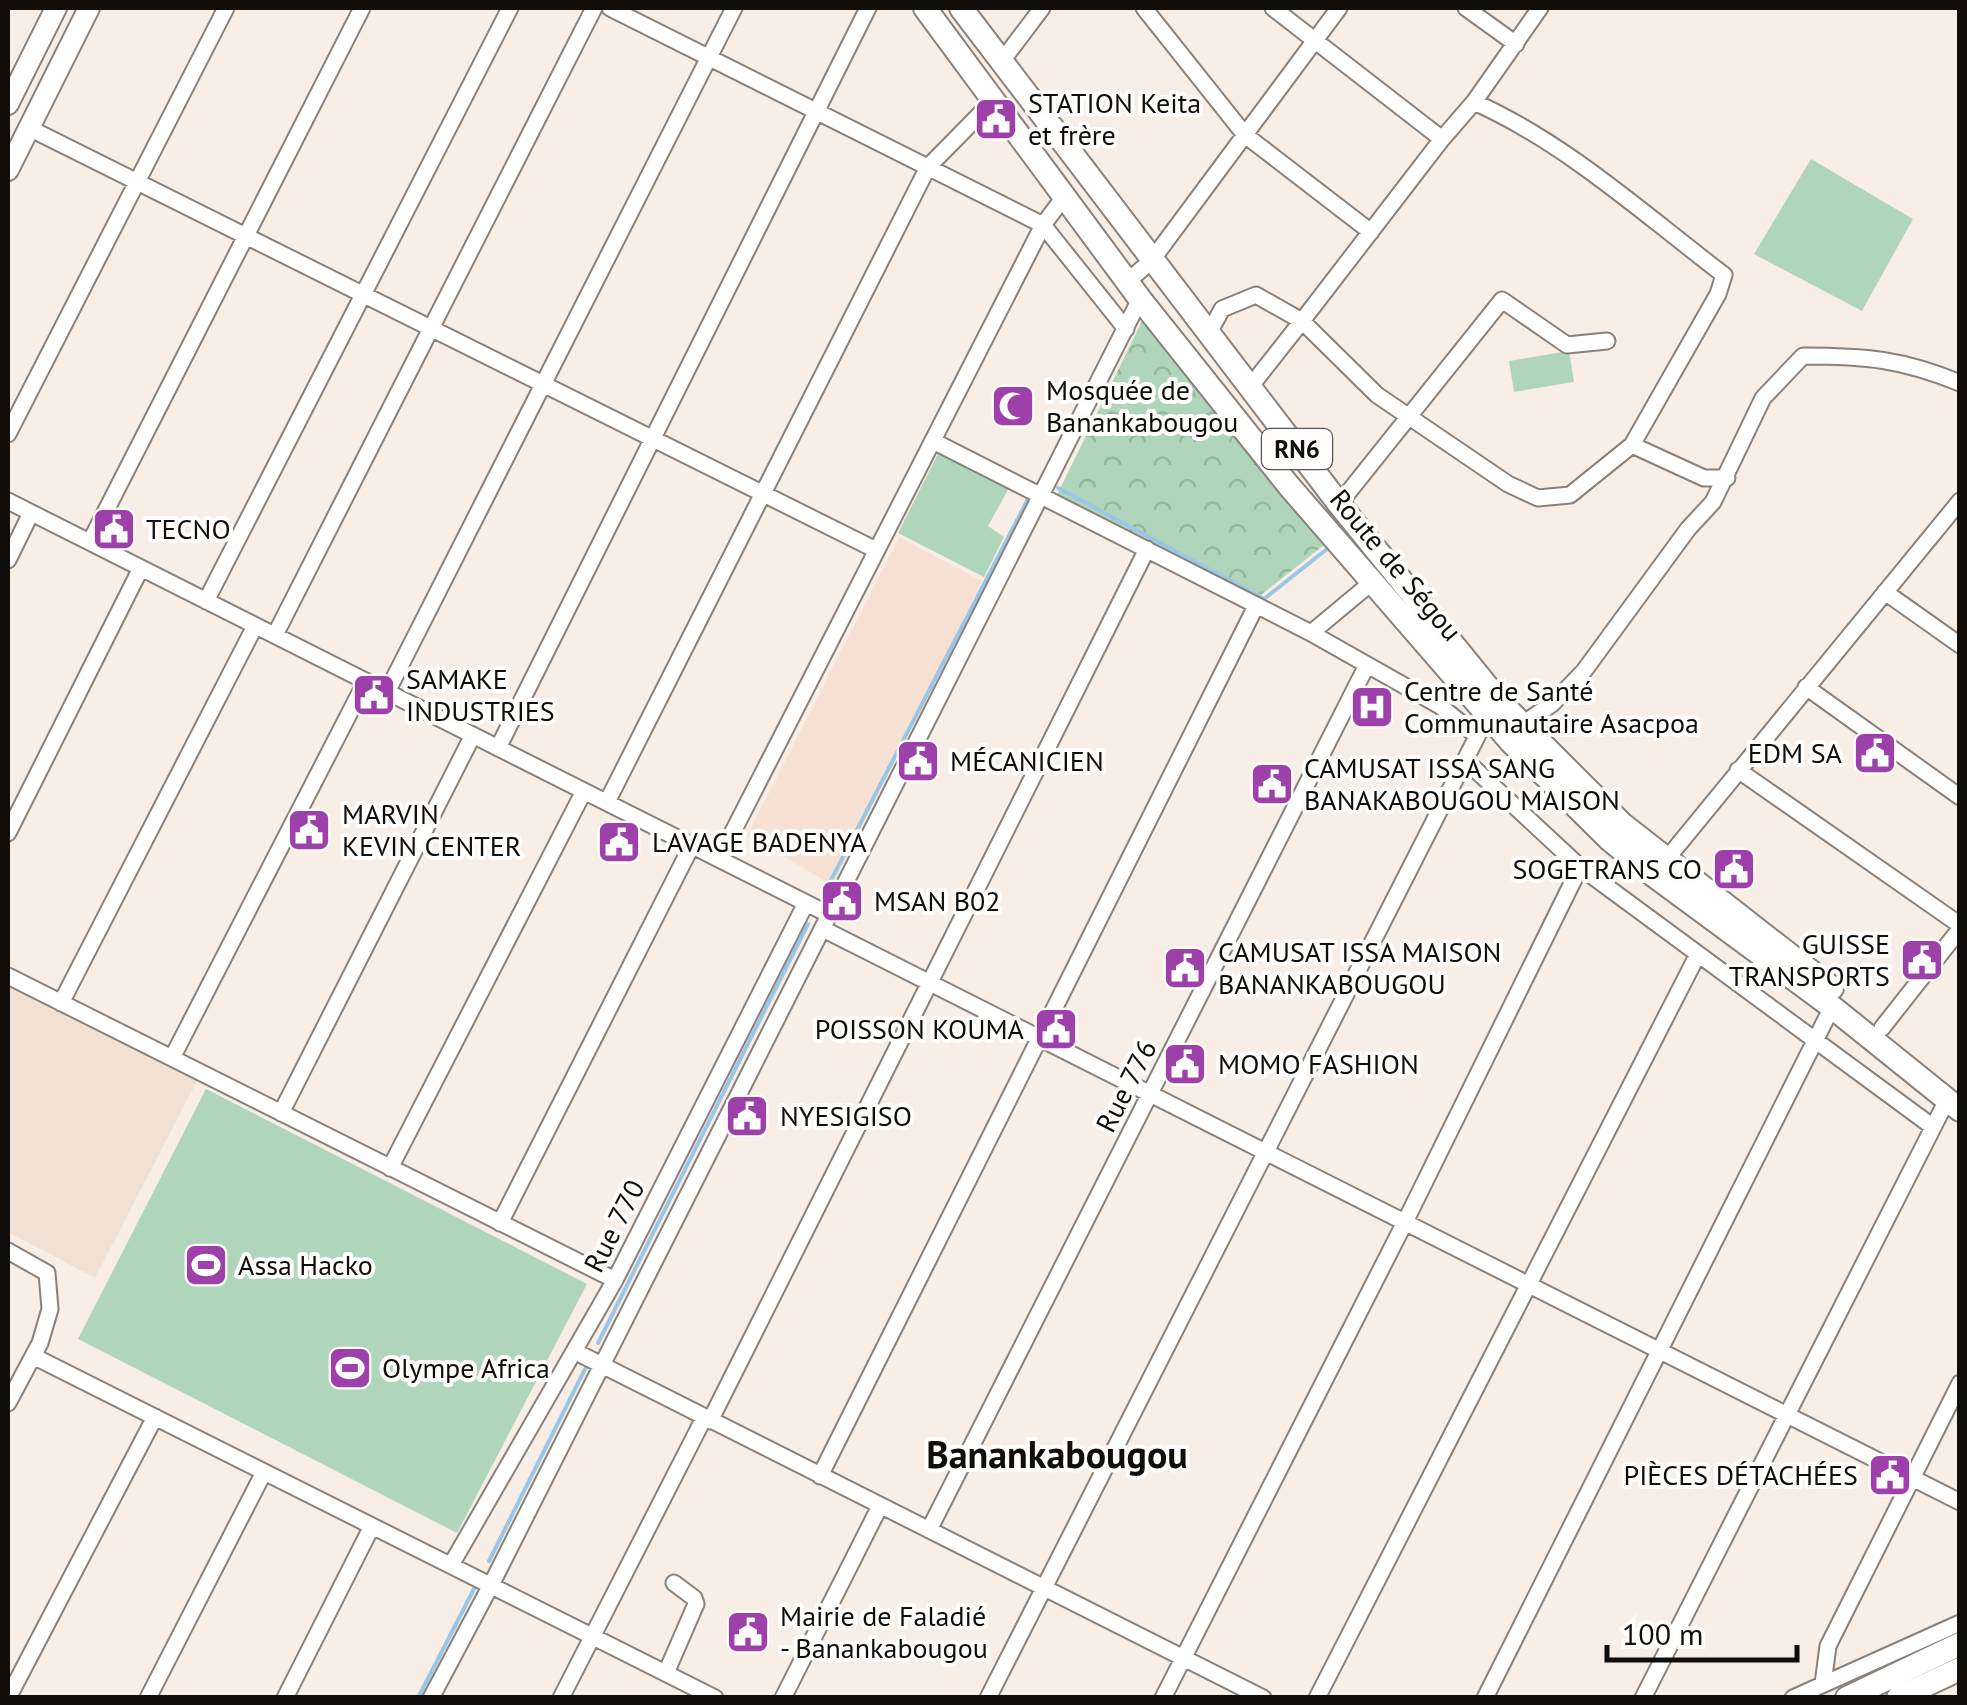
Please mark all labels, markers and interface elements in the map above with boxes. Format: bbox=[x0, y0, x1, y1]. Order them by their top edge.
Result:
place label: STATION Keita et frère bbox=[1028, 84, 1201, 153]
public building icon: STATION Keita et frère bbox=[973, 96, 1019, 142]
place label: Mosquée de Banankabougou bbox=[1046, 371, 1238, 440]
mosque icon: Mosquée de Banankabougou bbox=[990, 383, 1036, 429]
road number: RN6 bbox=[1262, 429, 1332, 469]
street label: Route de Ségou bbox=[1322, 481, 1471, 648]
public building icon: TECNO bbox=[91, 506, 137, 552]
place label: TECNO bbox=[146, 510, 231, 547]
place label: SAMAKE INDUSTRIES bbox=[406, 660, 555, 729]
public building icon: SAMAKE INDUSTRIES bbox=[351, 672, 397, 718]
place label: Centre de Santé Communautaire Asacpoa bbox=[1404, 672, 1699, 741]
hospital icon: Centre de Santé Communautaire Asacpoa bbox=[1349, 684, 1395, 730]
public building icon: EDM SA bbox=[1852, 730, 1898, 776]
place label: EDM SA bbox=[1748, 734, 1843, 771]
public building icon: MÉCANICIEN bbox=[895, 738, 941, 784]
place label: MÉCANICIEN bbox=[950, 742, 1104, 779]
place label: CAMUSAT ISSA SANG BANAKABOUGOU MAISON bbox=[1304, 749, 1620, 818]
public building icon: CAMUSAT ISSA SANG BANAKABOUGOU MAISON bbox=[1249, 761, 1295, 807]
place label: MARVIN KEVIN CENTER bbox=[342, 795, 522, 864]
public building icon: MARVIN KEVIN CENTER bbox=[286, 807, 332, 853]
public building icon: LAVAGE BADENYA bbox=[596, 819, 642, 865]
place label: LAVAGE BADENYA bbox=[652, 823, 867, 860]
public building icon: SOGETRANS CO bbox=[1711, 846, 1757, 892]
place label: SOGETRANS CO bbox=[1512, 850, 1702, 887]
public building icon: MSAN B02 bbox=[819, 878, 865, 924]
place label: MSAN B02 bbox=[874, 882, 1001, 919]
place label: GUISSE TRANSPORTS bbox=[1729, 925, 1890, 994]
place label: CAMUSAT ISSA MAISON BANANKABOUGOU bbox=[1218, 933, 1501, 1002]
public building icon: GUISSE TRANSPORTS bbox=[1899, 937, 1945, 983]
public building icon: CAMUSAT ISSA MAISON BANANKABOUGOU bbox=[1162, 945, 1208, 991]
public building icon: POISSON KOUMA bbox=[1033, 1006, 1079, 1052]
place label: POISSON KOUMA bbox=[815, 1010, 1025, 1047]
street label: Rue 776 bbox=[1087, 1033, 1165, 1138]
public building icon: MOMO FASHION bbox=[1162, 1041, 1208, 1087]
place label: MOMO FASHION bbox=[1218, 1045, 1419, 1082]
public building icon: NYESIGISO bbox=[724, 1093, 770, 1139]
place label: NYESIGISO bbox=[780, 1097, 912, 1134]
street label: Rue 770 bbox=[575, 1173, 653, 1278]
sports icon: Assa Hacko bbox=[183, 1242, 229, 1288]
place label: Assa Hacko bbox=[238, 1246, 373, 1283]
sports icon: Olympe Africa bbox=[327, 1345, 373, 1391]
place label: Olympe Africa bbox=[382, 1349, 550, 1386]
district label: Banankabougou bbox=[926, 1429, 1188, 1478]
public building icon: PIÈCES DÉTACHÉES bbox=[1867, 1452, 1913, 1498]
place label: PIÈCES DÉTACHÉES bbox=[1623, 1456, 1858, 1493]
place label: Mairie de Faladié - Banankabougou bbox=[780, 1597, 988, 1666]
scale bar bbox=[1607, 1600, 1797, 1662]
public building icon: Mairie de Faladié - Banankabougou bbox=[725, 1609, 771, 1655]
text: 100 m bbox=[1622, 1614, 1703, 1653]

